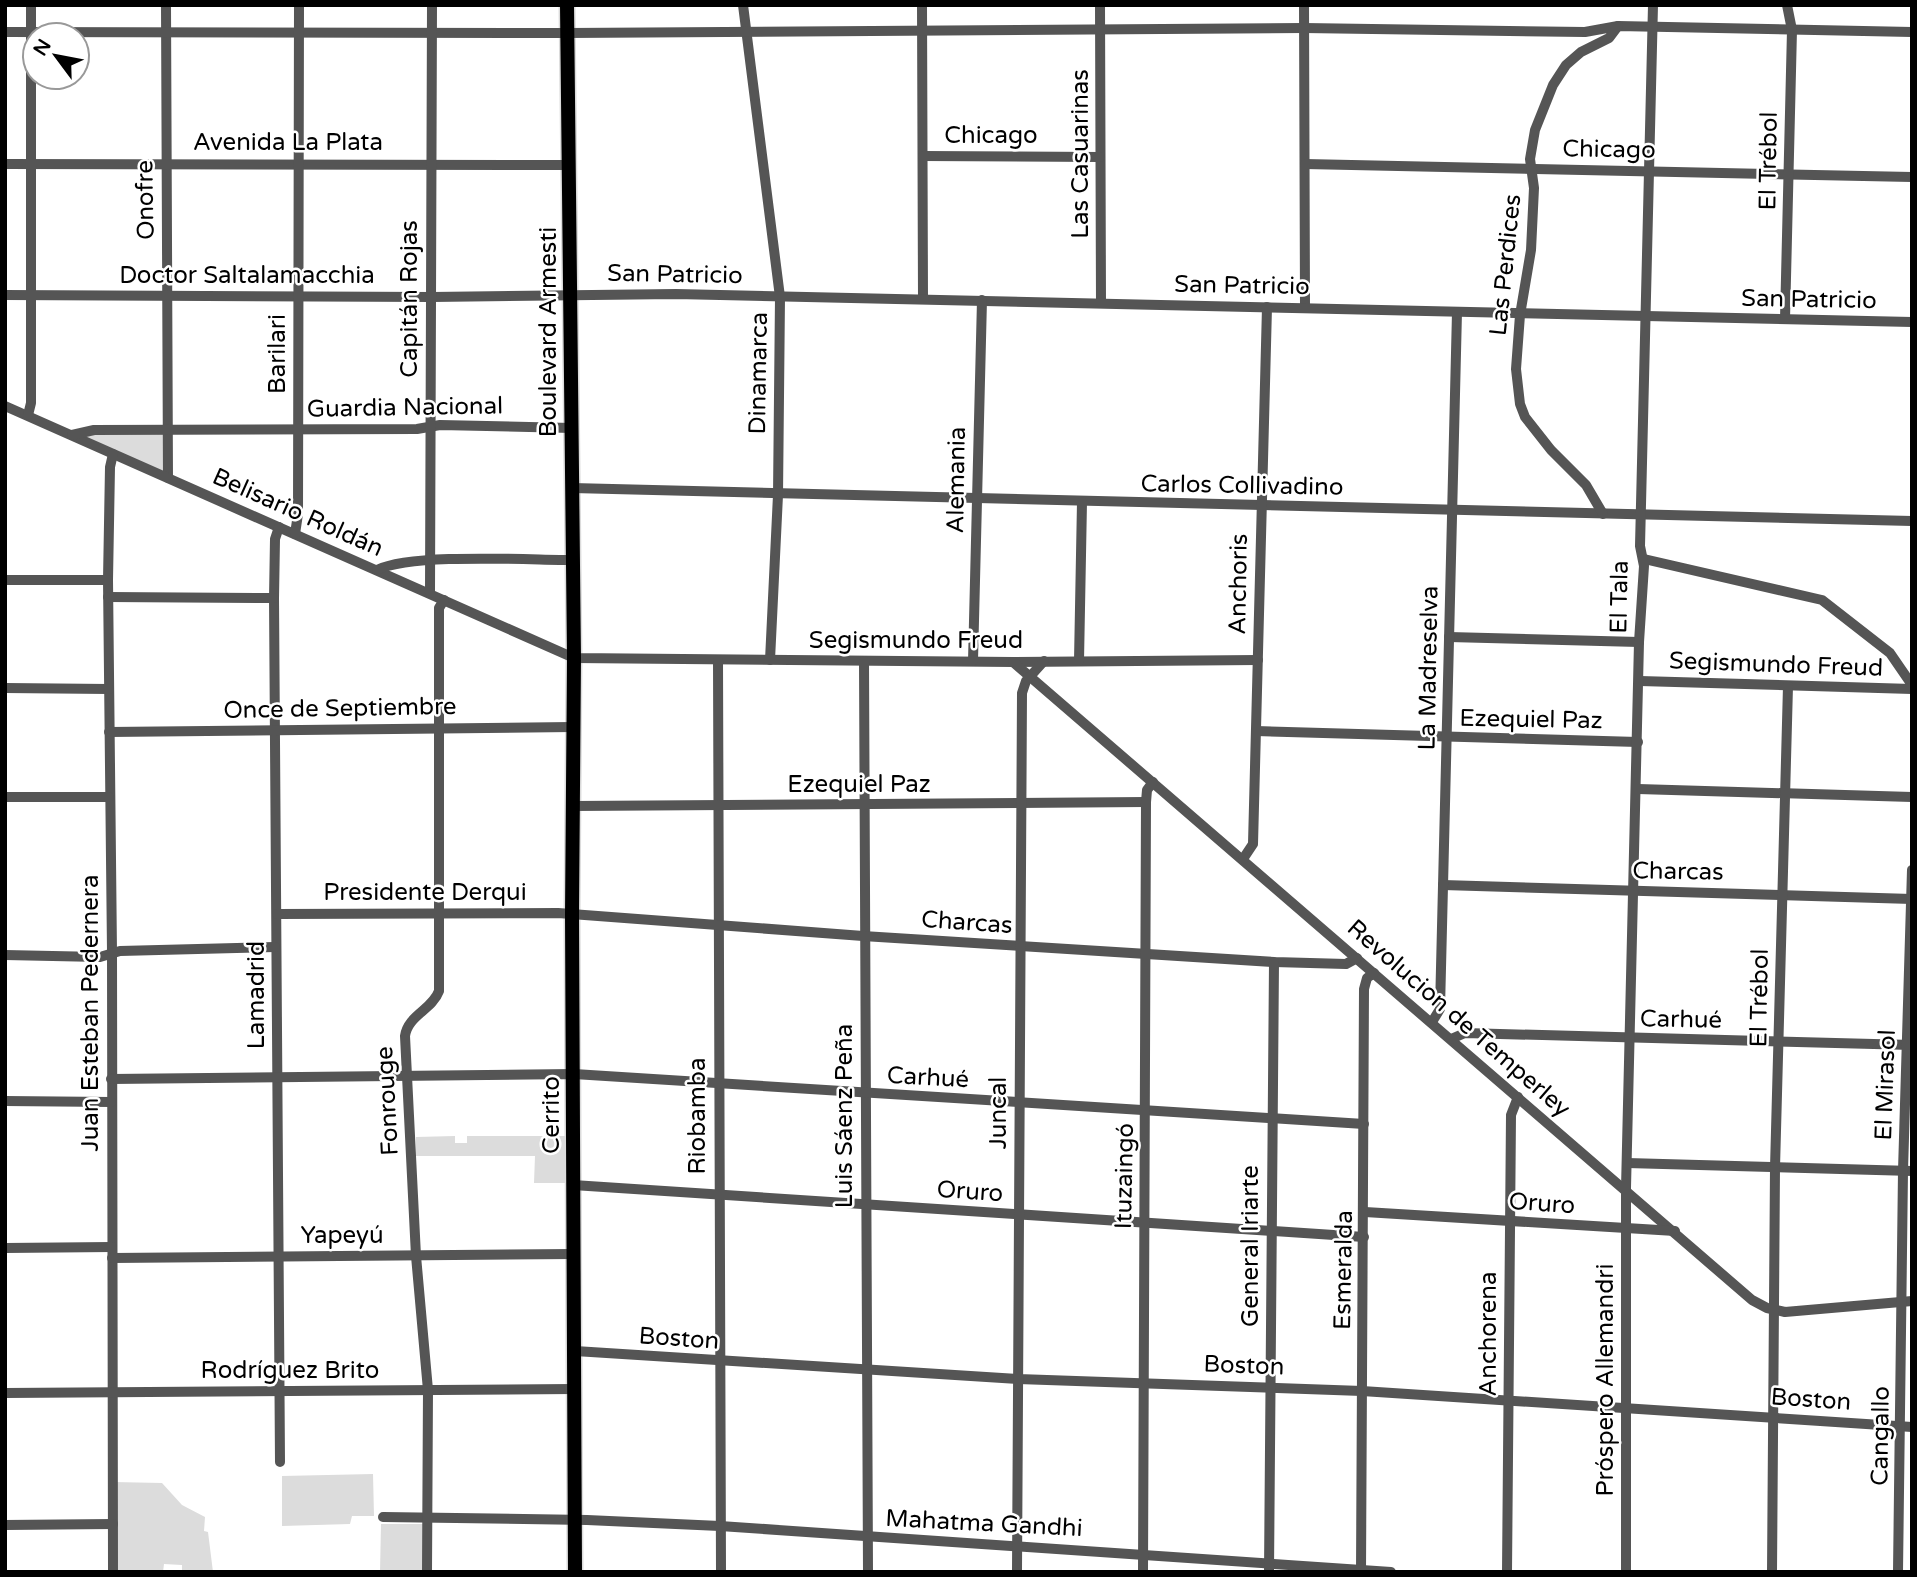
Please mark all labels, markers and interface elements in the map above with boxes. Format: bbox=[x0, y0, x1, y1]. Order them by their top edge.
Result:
north arrow bbox=[21, 21, 91, 91]
text: N bbox=[29, 35, 56, 60]
street label: Las Casuarinas bbox=[1066, 69, 1095, 239]
street label: El Trébol bbox=[1753, 111, 1784, 211]
street label: Chicago bbox=[944, 121, 1038, 150]
street label: Avenida La Plata bbox=[193, 128, 383, 157]
street label: Chicago bbox=[1562, 134, 1656, 165]
street label: Onofre bbox=[130, 160, 161, 240]
street label: Las Perdices bbox=[1484, 193, 1527, 337]
street label: Capitán Rojas bbox=[395, 220, 424, 378]
street label: Boulevard Armesti bbox=[534, 227, 563, 437]
street label: San Patricio bbox=[607, 259, 743, 290]
street label: Doctor Saltalamacchia bbox=[119, 261, 375, 290]
street label: San Patricio bbox=[1174, 270, 1310, 301]
street label: San Patricio bbox=[1741, 284, 1877, 315]
street label: Dinamarca bbox=[743, 312, 774, 435]
street label: Barilari bbox=[263, 314, 292, 394]
street label: Guardia Nacional bbox=[307, 391, 503, 424]
street label: Alemania bbox=[941, 426, 972, 534]
street label: Belisario Roldán bbox=[208, 462, 388, 563]
street label: Carlos Collivadino bbox=[1140, 469, 1344, 502]
street label: Anchoris bbox=[1223, 533, 1254, 635]
street label: El Tala bbox=[1604, 560, 1635, 634]
street label: La Madreselva bbox=[1413, 585, 1444, 751]
street label: Segismundo Freud bbox=[809, 626, 1023, 655]
street label: Segismundo Freud bbox=[1668, 646, 1884, 683]
street label: Once de Septiembre bbox=[223, 692, 457, 725]
street label: Ezequiel Paz bbox=[1459, 704, 1603, 735]
street label: Ezequiel Paz bbox=[787, 770, 931, 799]
street label: Charcas bbox=[1632, 856, 1724, 887]
street label: Juan Esteban Pedernera bbox=[76, 875, 105, 1151]
street label: Presidente Derqui bbox=[323, 878, 527, 907]
street label: Charcas bbox=[920, 905, 1014, 940]
street label: Revolucion de Temperley bbox=[1341, 913, 1576, 1123]
street label: Lamadrid bbox=[242, 941, 271, 1049]
street label: El Trébol bbox=[1744, 948, 1775, 1048]
street label: Carhué bbox=[1640, 1004, 1722, 1035]
street label: Luis Sáenz Peña bbox=[830, 1024, 859, 1208]
street label: El Mirasol bbox=[1869, 1029, 1902, 1141]
street label: Fonrouge bbox=[370, 1045, 405, 1156]
street label: Riobamba bbox=[683, 1058, 712, 1174]
street label: Carhué bbox=[886, 1061, 970, 1094]
street label: Cerrito bbox=[537, 1076, 566, 1154]
street label: Juncal bbox=[984, 1077, 1013, 1149]
street label: Ituzaingó bbox=[1109, 1123, 1140, 1229]
street label: General Iriarte bbox=[1236, 1165, 1265, 1327]
street label: Oruro bbox=[936, 1175, 1004, 1208]
street label: Oruro bbox=[1508, 1187, 1576, 1220]
street label: Esmeralda bbox=[1328, 1210, 1359, 1330]
street label: Yapeyú bbox=[301, 1221, 384, 1250]
street label: Próspero Allemandri bbox=[1591, 1263, 1620, 1497]
street label: Anchorena bbox=[1474, 1272, 1503, 1396]
street label: Boston bbox=[638, 1321, 720, 1356]
street label: Boston bbox=[1203, 1350, 1285, 1381]
street label: Rodríguez Brito bbox=[201, 1356, 379, 1385]
street label: Boston bbox=[1770, 1382, 1852, 1417]
street label: Cangallo bbox=[1865, 1386, 1896, 1486]
street label: Mahatma Gandhi bbox=[885, 1504, 1083, 1543]

